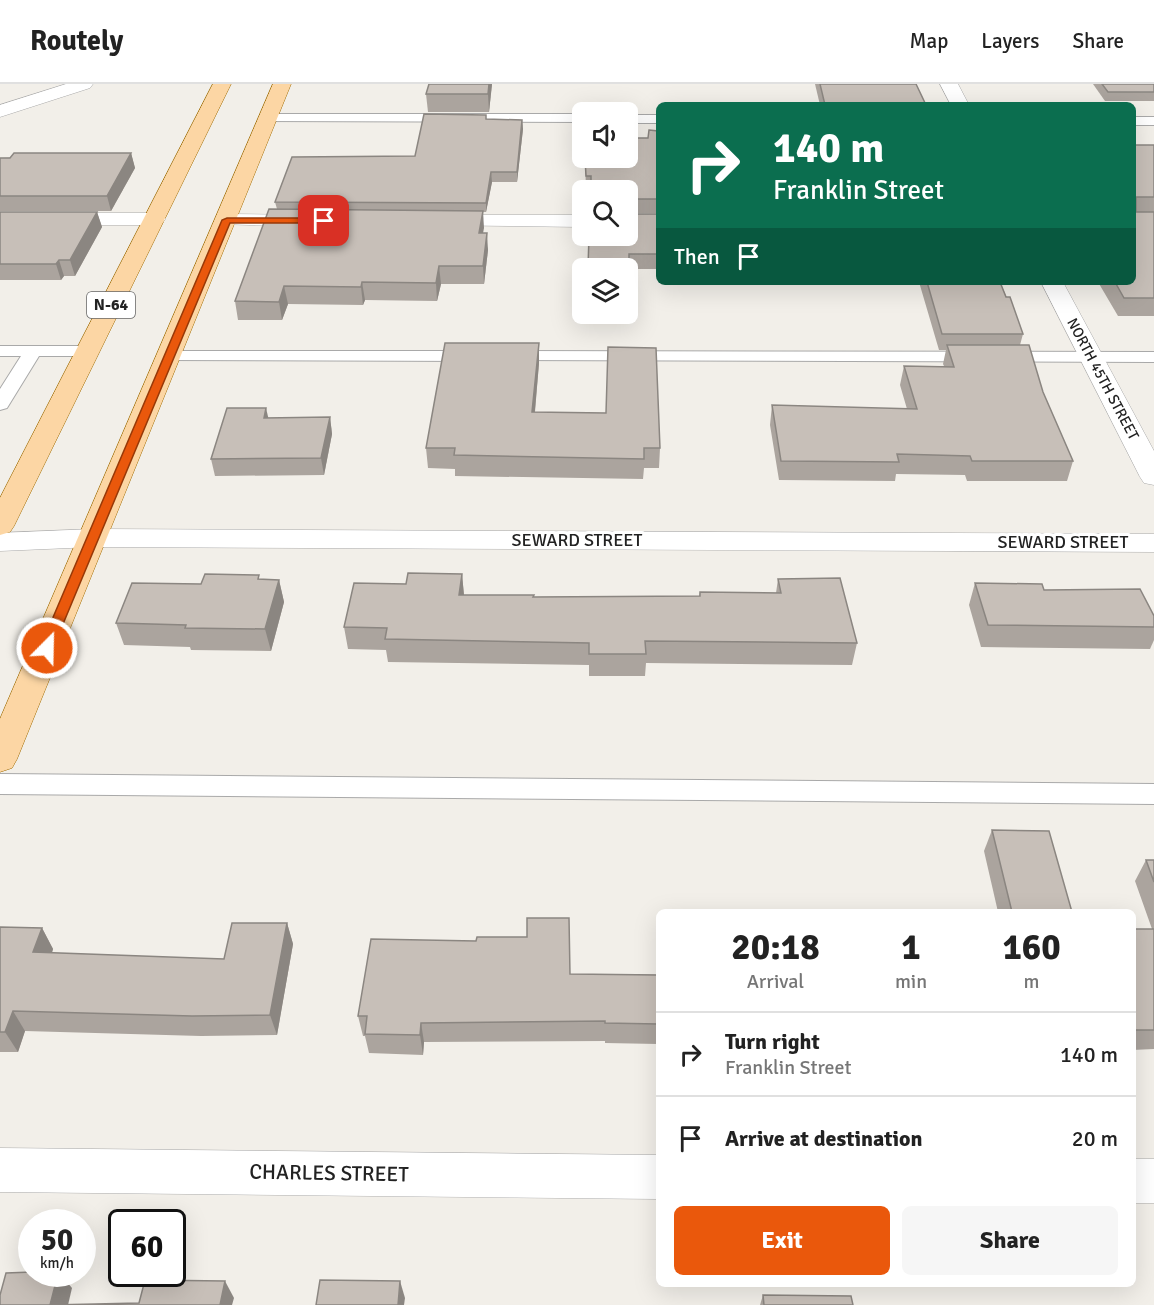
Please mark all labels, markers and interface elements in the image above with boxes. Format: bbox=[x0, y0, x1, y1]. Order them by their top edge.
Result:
text: Routely bbox=[30, 24, 123, 58]
text: Map bbox=[910, 28, 948, 54]
text: Layers bbox=[981, 28, 1039, 54]
text: Share bbox=[1072, 28, 1124, 54]
map controls bbox=[572, 102, 638, 324]
button: sound bbox=[572, 102, 638, 168]
text: 140 m bbox=[773, 123, 884, 174]
icon: right bbox=[674, 126, 752, 204]
text: Franklin Street bbox=[773, 174, 944, 207]
button: search bbox=[572, 180, 638, 246]
pin bbox=[298, 195, 349, 246]
icon: arrive bbox=[307, 204, 340, 237]
icon: arrive bbox=[732, 240, 765, 273]
text: Then bbox=[674, 243, 720, 270]
button: layers bbox=[572, 258, 638, 324]
road number: N-64 bbox=[87, 292, 135, 318]
street label: NORTH 45TH STREET bbox=[1063, 315, 1143, 444]
street label: SEWARD STREET bbox=[512, 529, 643, 551]
street label: SEWARD STREET bbox=[998, 531, 1129, 553]
position arrow bbox=[15, 616, 79, 680]
text: 20:18 bbox=[731, 925, 820, 970]
text: 1 bbox=[901, 925, 921, 970]
text: 160 bbox=[1002, 925, 1061, 970]
text: Arrival bbox=[747, 969, 804, 994]
text: min bbox=[895, 969, 927, 994]
text: m bbox=[1024, 969, 1040, 994]
text: Turn right bbox=[725, 1028, 820, 1055]
icon: right bbox=[674, 1038, 707, 1071]
text: 140 m bbox=[1060, 1041, 1118, 1068]
text: Franklin Street bbox=[725, 1055, 852, 1080]
icon: arrive bbox=[674, 1122, 707, 1155]
text: Arrive at destination bbox=[725, 1125, 922, 1152]
text: 20 m bbox=[1072, 1125, 1118, 1152]
street label: CHARLES STREET bbox=[249, 1159, 410, 1187]
button: Exit bbox=[674, 1206, 890, 1275]
button: Share bbox=[902, 1206, 1118, 1275]
speed limit sign: 60 bbox=[108, 1209, 186, 1287]
text: 50 bbox=[41, 1222, 73, 1259]
text: km/h bbox=[40, 1254, 74, 1272]

